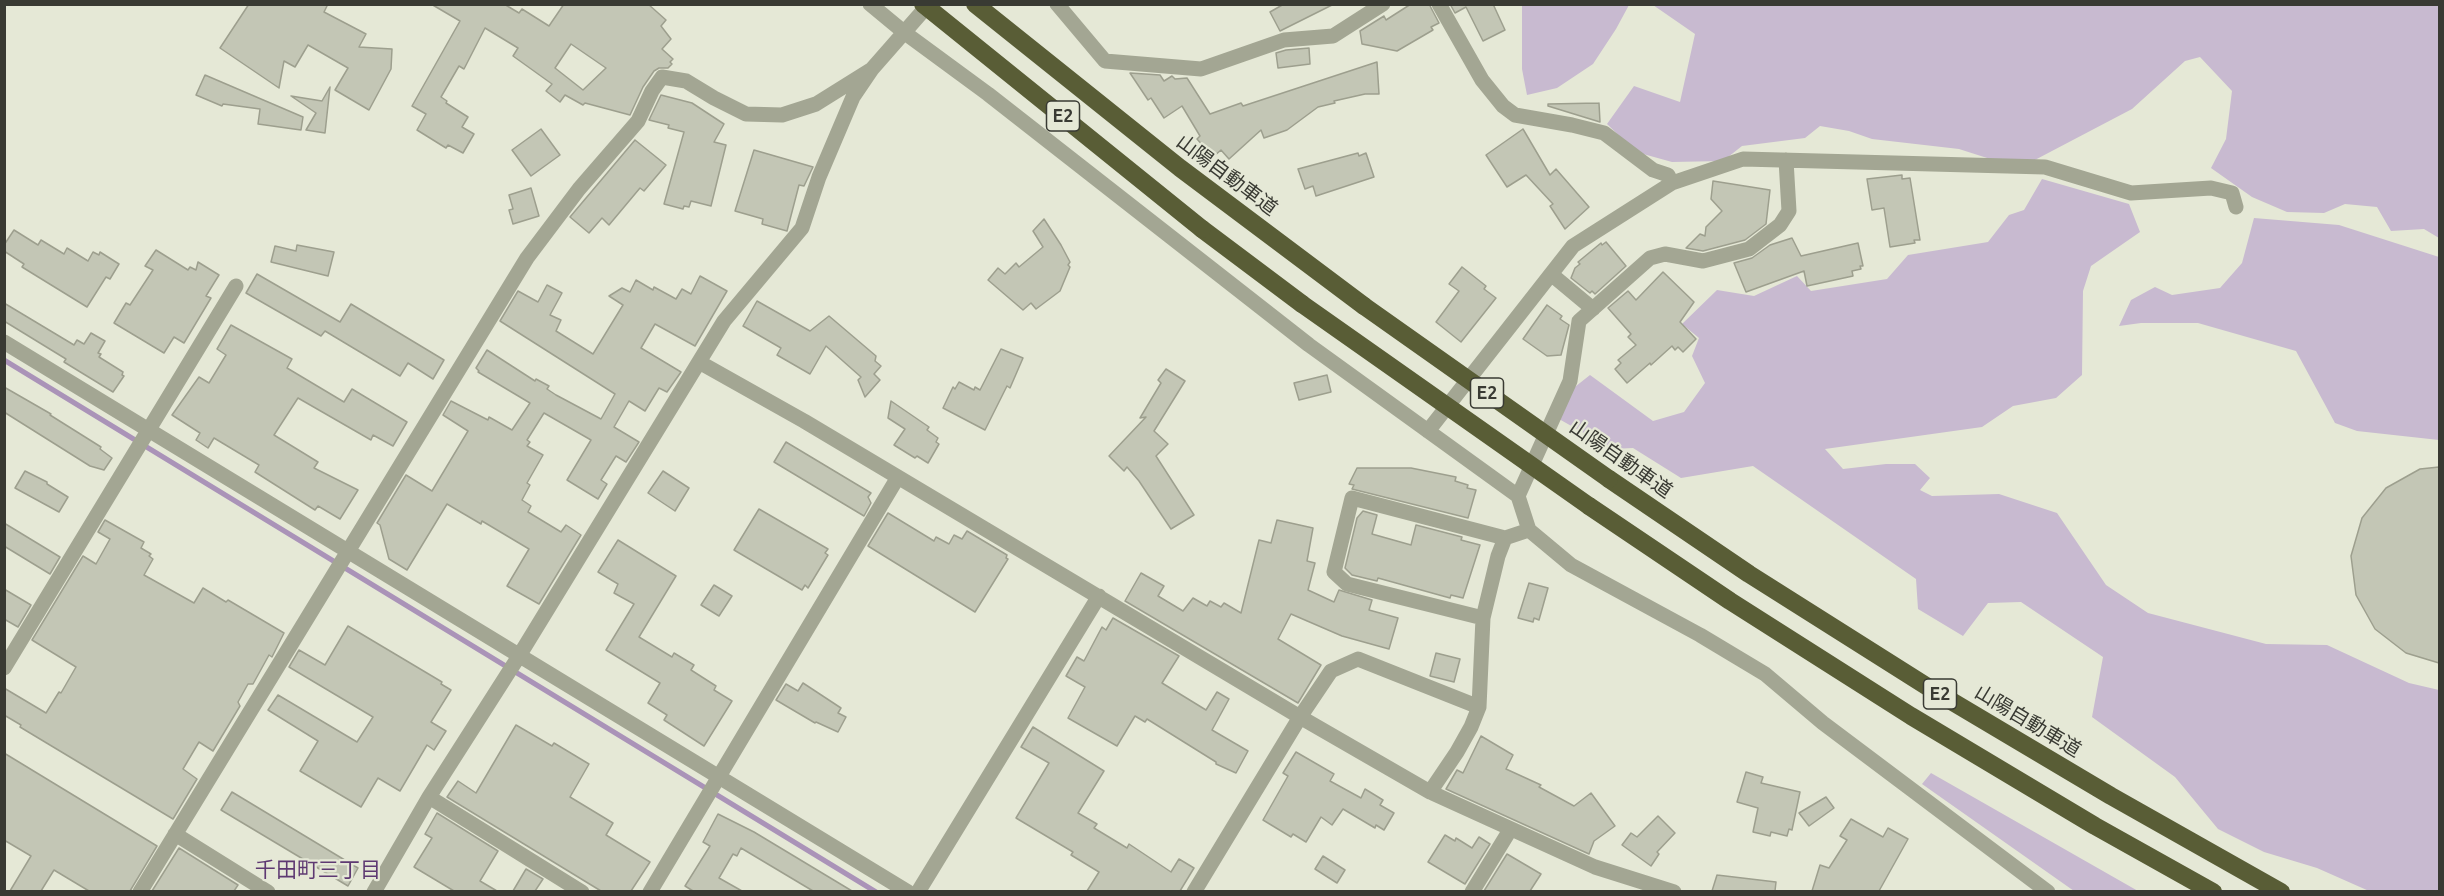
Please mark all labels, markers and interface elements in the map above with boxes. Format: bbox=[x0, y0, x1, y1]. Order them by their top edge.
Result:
road number: E2 bbox=[1046, 101, 1080, 131]
street label: 山陽自動車道 bbox=[1172, 129, 1282, 221]
road number: E2 bbox=[1470, 378, 1504, 408]
street label: 山陽自動車道 bbox=[1565, 415, 1677, 503]
road number: E2 bbox=[1924, 679, 1956, 709]
street label: 山陽自動車道 bbox=[1970, 680, 2086, 762]
district label: 千田町三丁目 bbox=[255, 857, 381, 883]

